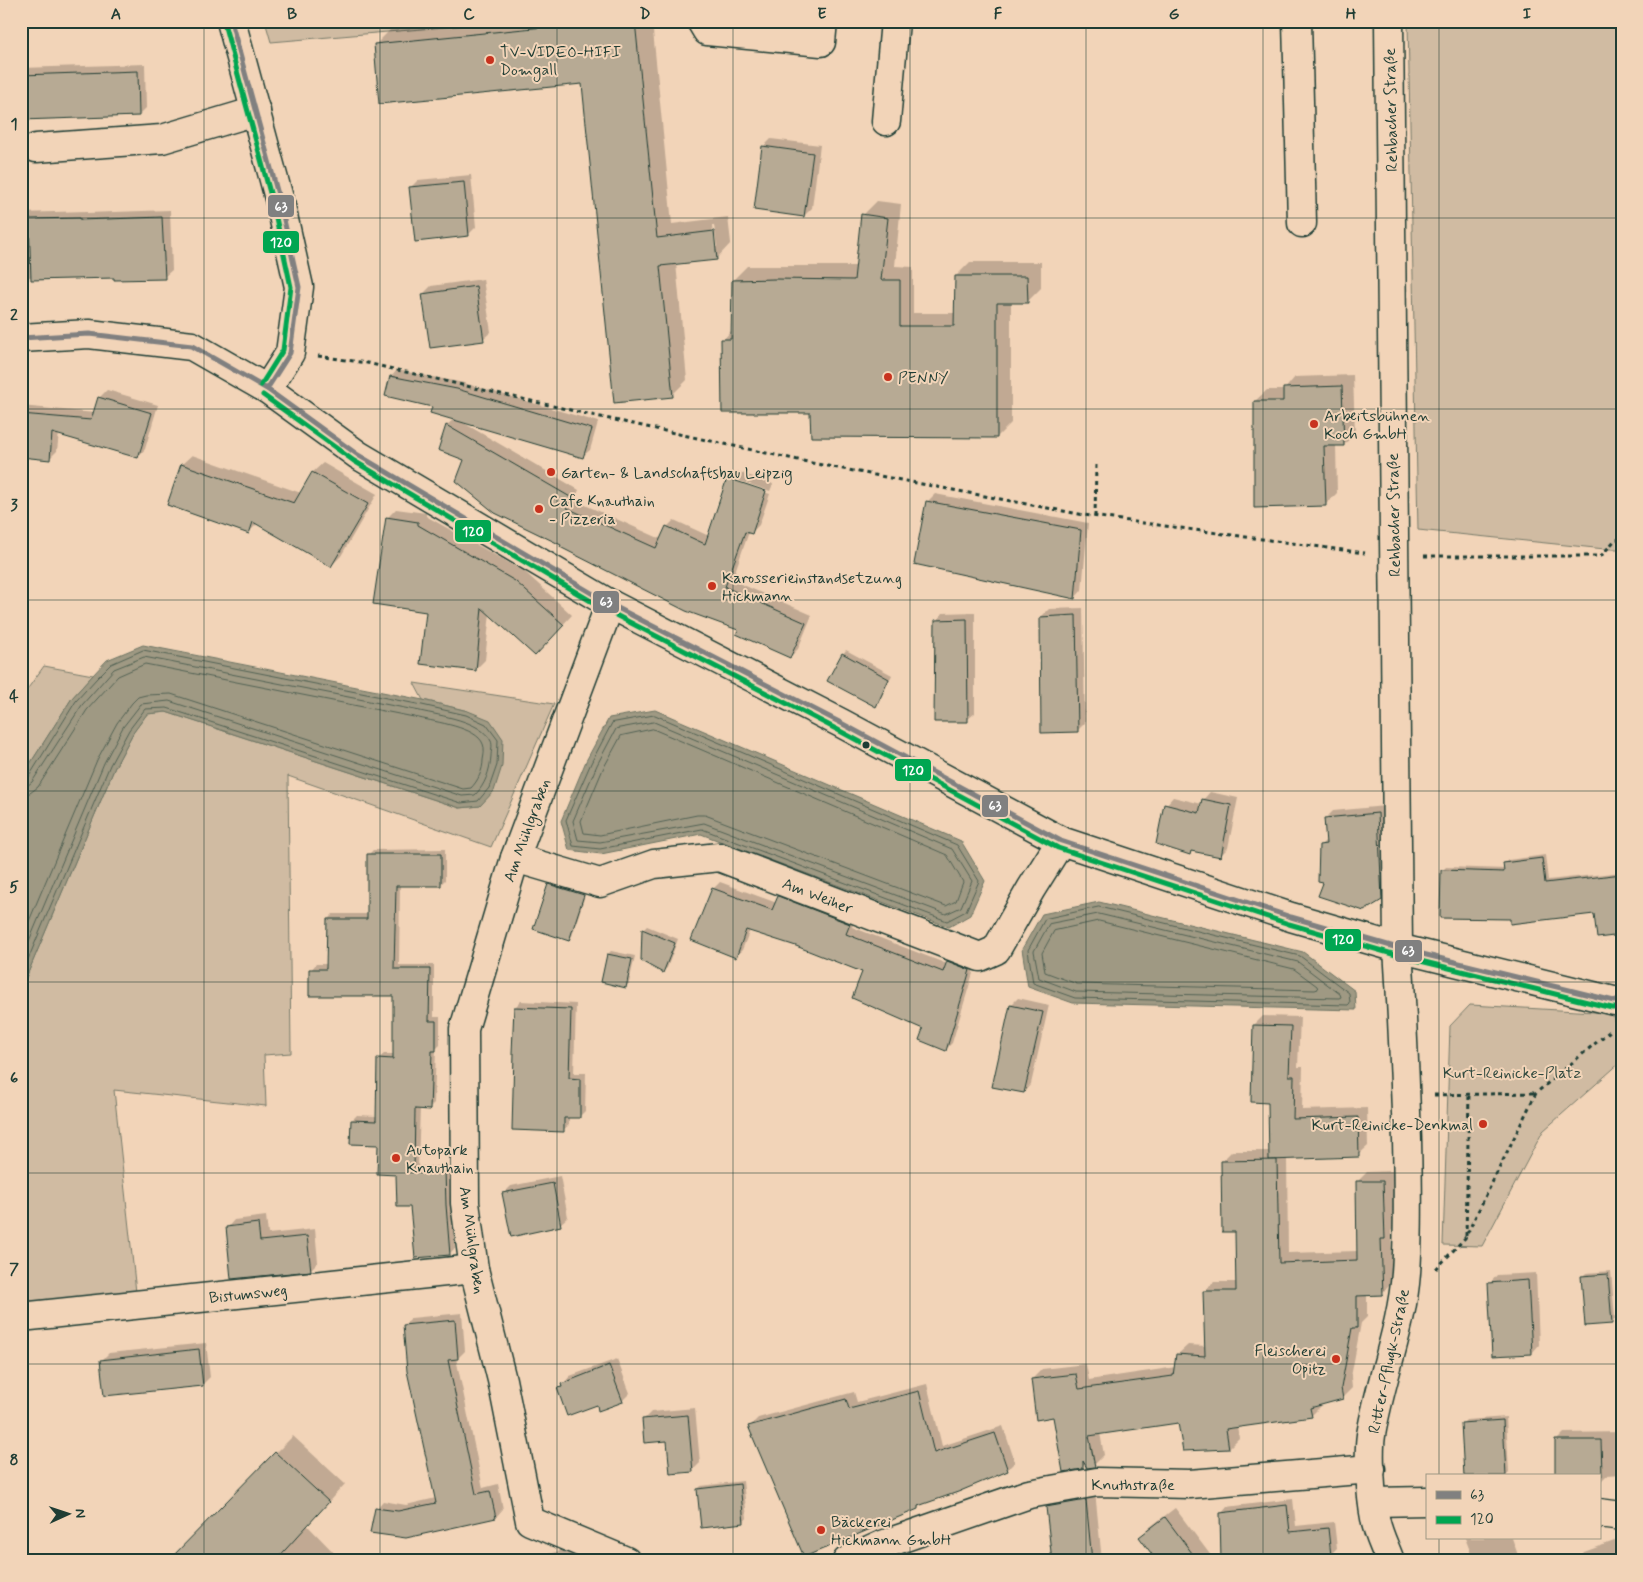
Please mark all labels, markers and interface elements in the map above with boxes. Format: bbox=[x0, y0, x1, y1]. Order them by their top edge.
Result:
text: A bbox=[111, 4, 121, 25]
text: B bbox=[287, 4, 297, 25]
text: C bbox=[463, 4, 475, 25]
text: D bbox=[639, 4, 651, 25]
text: E bbox=[817, 4, 827, 25]
text: F bbox=[994, 4, 1003, 25]
text: G bbox=[1169, 4, 1180, 25]
text: H bbox=[1346, 4, 1357, 25]
text: I bbox=[1523, 4, 1532, 25]
place label: TV-VIDEO-HIFI Domgall bbox=[500, 42, 621, 82]
street label: Rehbacher Straße bbox=[1380, 48, 1403, 172]
marker: TV-VIDEO-HIFI Domgall bbox=[484, 54, 496, 66]
text: 1 bbox=[10, 114, 18, 135]
line badge: 63 bbox=[267, 194, 295, 218]
text: 63 bbox=[274, 198, 288, 216]
line badge: 120 bbox=[262, 230, 300, 254]
text: 120 bbox=[270, 234, 292, 252]
text: 2 bbox=[10, 305, 18, 326]
place label: PENNY bbox=[898, 368, 949, 389]
marker: PENNY bbox=[882, 371, 894, 383]
place label: Arbeitsbühnen Koch GmbH bbox=[1324, 406, 1430, 445]
marker: Arbeitsbühnen Koch GmbH bbox=[1308, 418, 1320, 430]
street label: Rehbacher Straße bbox=[1383, 453, 1406, 577]
place label: Garten- & Landschaftsbau Leipzig bbox=[561, 463, 793, 485]
marker: Garten- & Landschaftsbau Leipzig bbox=[545, 466, 557, 478]
place label: Cafe Knauthain - Pizzeria bbox=[549, 491, 655, 530]
text: 3 bbox=[10, 495, 18, 516]
marker: Cafe Knauthain - Pizzeria bbox=[533, 503, 545, 515]
line badge: 120 bbox=[454, 519, 492, 543]
text: 120 bbox=[462, 523, 484, 541]
place label: Karosserieinstandsetzung Hickmann bbox=[722, 568, 902, 607]
marker: Karosserieinstandsetzung Hickmann bbox=[706, 580, 718, 592]
line badge: 63 bbox=[592, 590, 620, 614]
text: 63 bbox=[599, 593, 613, 611]
text: 4 bbox=[9, 686, 19, 707]
unlabelled marker bbox=[861, 740, 871, 750]
line badge: 120 bbox=[894, 758, 932, 782]
text: 120 bbox=[902, 762, 924, 780]
street label: Am Mühlgraben bbox=[499, 776, 557, 885]
line badge: 63 bbox=[981, 794, 1009, 818]
text: 63 bbox=[988, 797, 1002, 815]
street label: Am Weiher bbox=[779, 873, 856, 920]
text: 5 bbox=[9, 877, 19, 898]
line badge: 120 bbox=[1324, 928, 1362, 952]
text: 120 bbox=[1332, 931, 1354, 949]
line badge: 63 bbox=[1394, 939, 1423, 963]
text: 63 bbox=[1401, 942, 1415, 960]
park label: Kurt-Reinicke-Platz bbox=[1443, 1063, 1581, 1084]
text: 6 bbox=[10, 1068, 18, 1089]
place label: Kurt-Reinicke-Denkmal bbox=[1311, 1115, 1473, 1136]
marker: Kurt-Reinicke-Denkmal bbox=[1477, 1118, 1489, 1130]
place label: Autopark Knauthain bbox=[406, 1140, 474, 1179]
marker: Autopark Knauthain bbox=[390, 1152, 402, 1164]
street label: Am Mühlgraben bbox=[453, 1185, 489, 1296]
text: 7 bbox=[9, 1259, 19, 1280]
street label: Bistumsweg bbox=[208, 1280, 288, 1309]
street label: Ritter-Pflugk-Straße bbox=[1364, 1287, 1415, 1436]
place label: Fleischerei Opitz bbox=[1254, 1341, 1326, 1380]
marker: Fleischerei Opitz bbox=[1330, 1353, 1342, 1365]
text: 8 bbox=[9, 1450, 19, 1471]
legend bbox=[1426, 1474, 1600, 1540]
street label: Knuthstraße bbox=[1091, 1475, 1175, 1496]
text: 63 bbox=[1470, 1486, 1484, 1506]
north arrow bbox=[42, 1490, 92, 1540]
text: N bbox=[71, 1508, 89, 1519]
text: 120 bbox=[1470, 1510, 1494, 1530]
place label: Bäckerei Hickmann GmbH bbox=[831, 1512, 951, 1551]
marker: Bäckerei Hickmann GmbH bbox=[815, 1524, 827, 1536]

